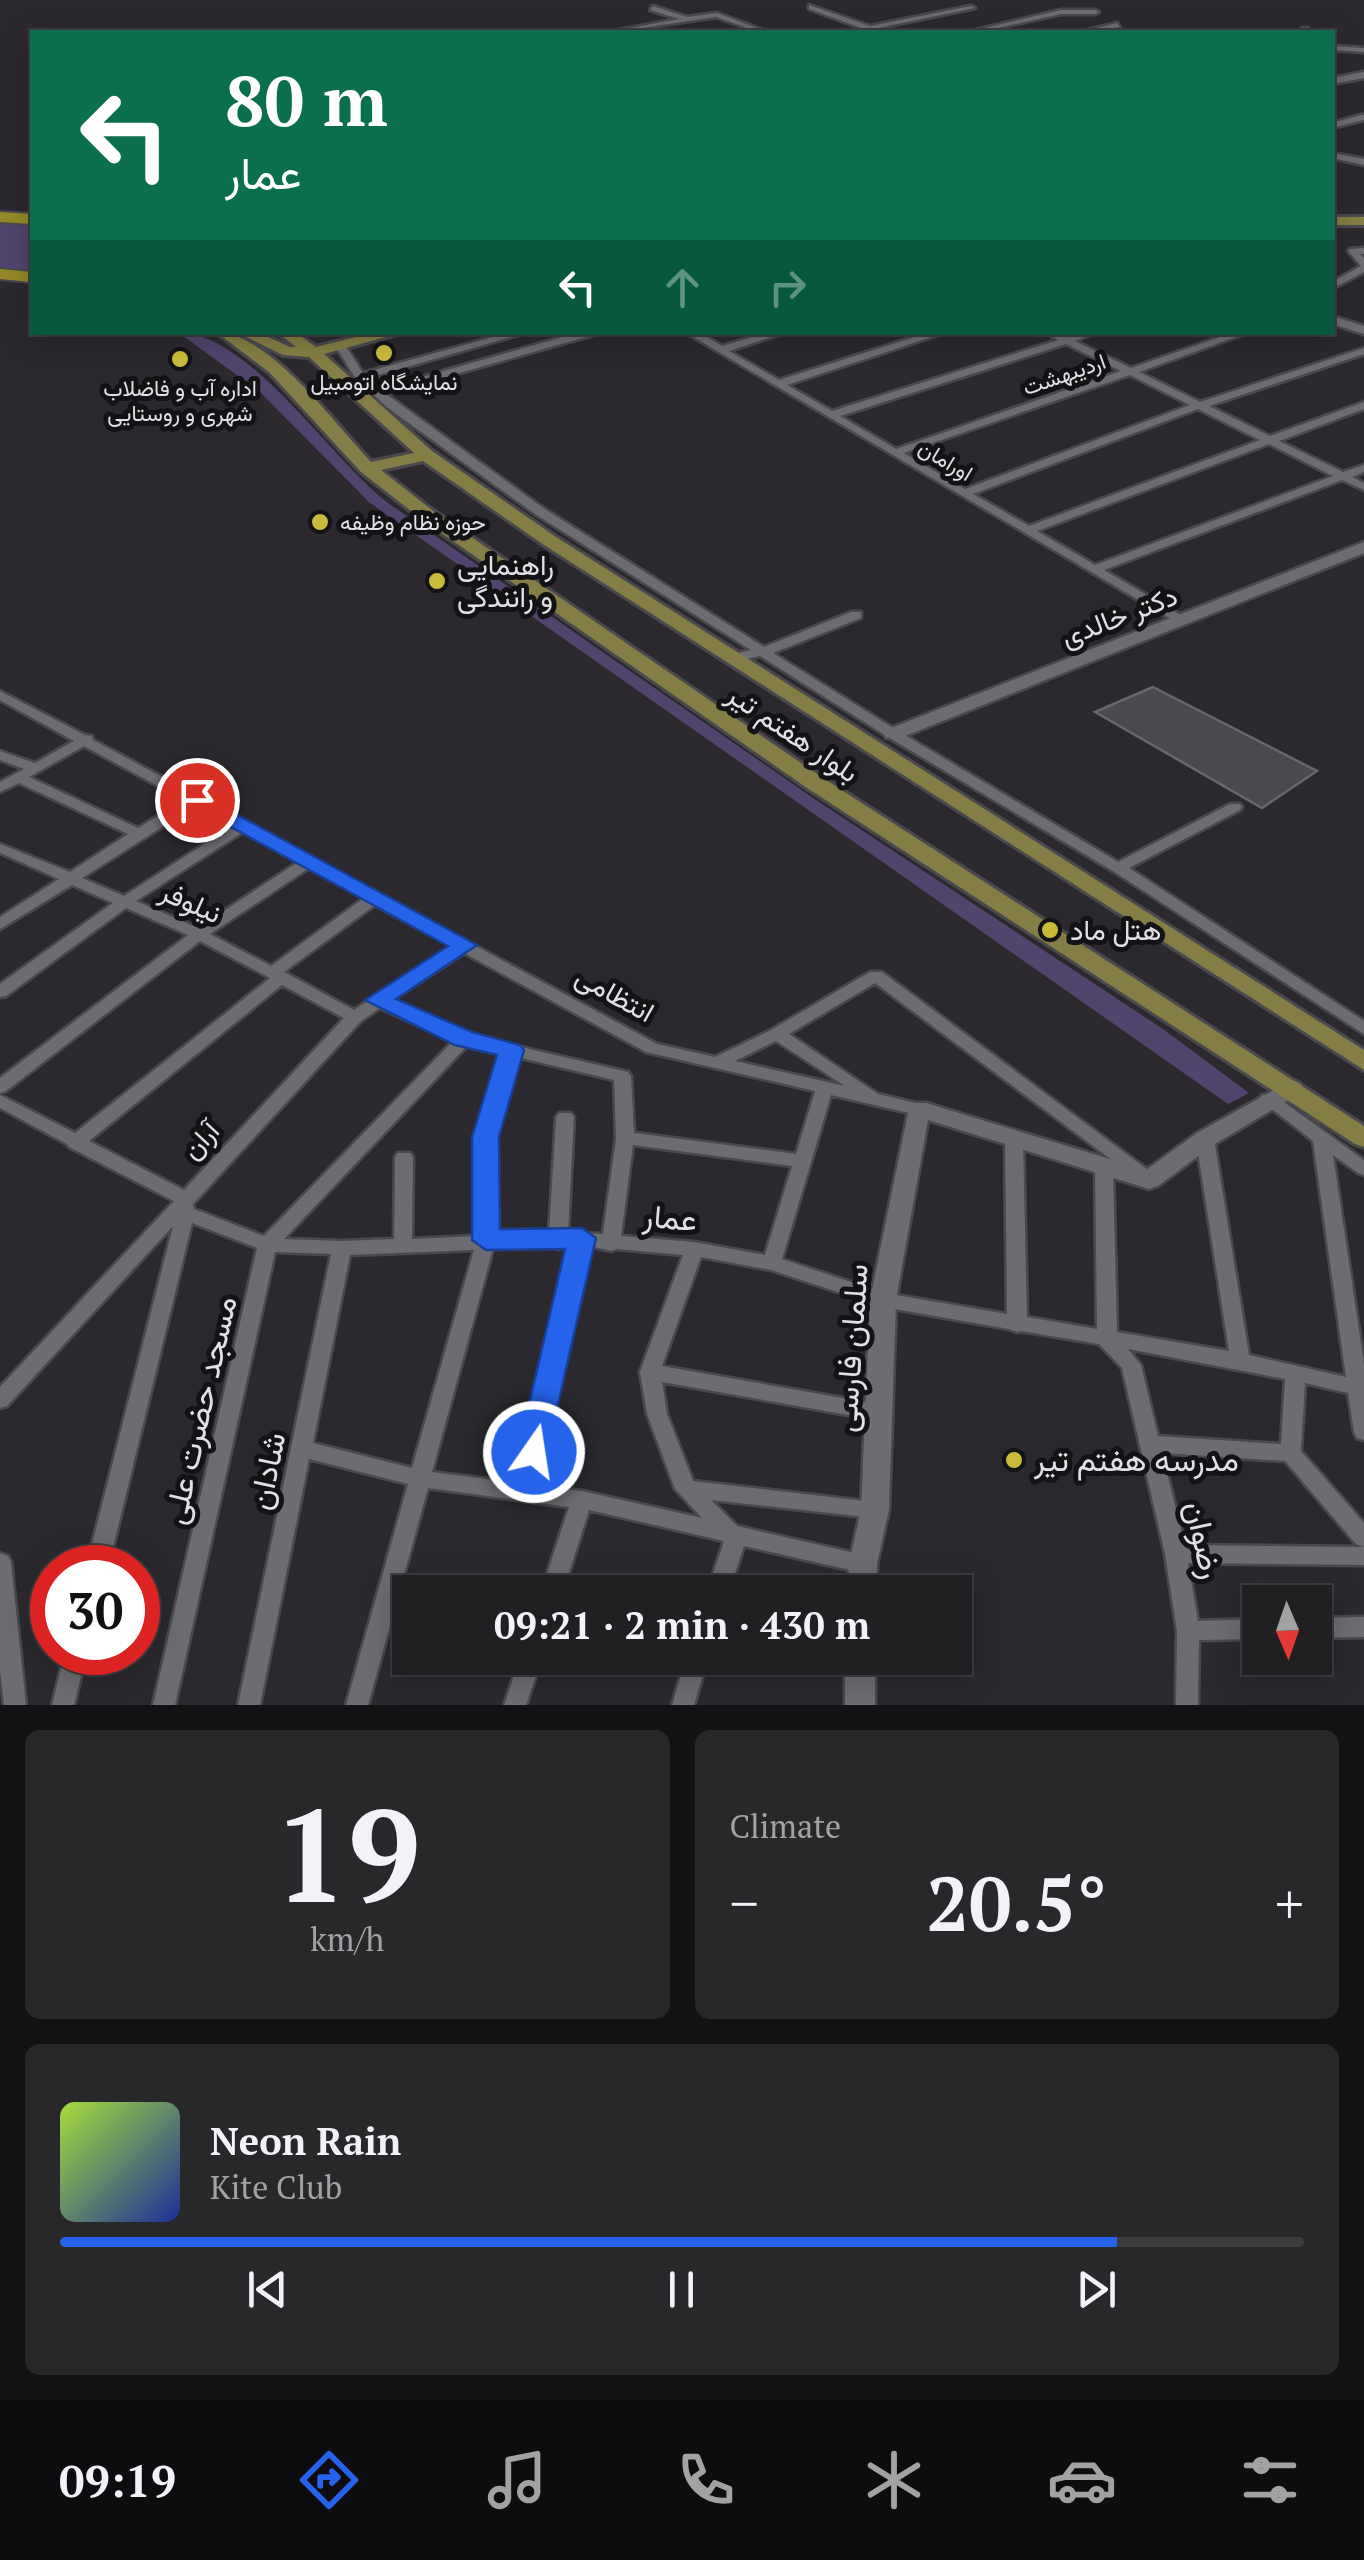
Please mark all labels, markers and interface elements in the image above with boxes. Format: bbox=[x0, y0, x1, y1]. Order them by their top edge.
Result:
text: 80 m bbox=[225, 53, 388, 146]
icon: left bbox=[60, 70, 190, 200]
text: عمار bbox=[225, 142, 301, 202]
icon: left bbox=[550, 260, 605, 315]
icon: ahead bbox=[655, 260, 710, 315]
icon: right bbox=[760, 260, 815, 315]
marker: نمایشگاه اتومبیل bbox=[373, 342, 395, 364]
street label: اردیبهشت bbox=[1019, 346, 1109, 401]
marker: اداره آب و فاضلاب شهری و روستایی bbox=[169, 348, 191, 370]
place label: نمایشگاه اتومبیل bbox=[310, 367, 458, 396]
place label: اداره آب و فاضلاب شهری و روستایی bbox=[103, 373, 257, 427]
street label: اورامان bbox=[914, 432, 979, 487]
place label: حوزه نظام وظیفه bbox=[340, 507, 486, 537]
marker: حوزه نظام وظیفه bbox=[309, 511, 331, 533]
place label: راهنمایی و رانندگی bbox=[457, 546, 554, 615]
marker: راهنمایی و رانندگی bbox=[426, 570, 448, 592]
street label: دکتر خالدی bbox=[1055, 576, 1182, 655]
street label: بلوار هفتم تیر bbox=[719, 674, 866, 791]
pin bbox=[155, 758, 240, 843]
icon: arrive bbox=[170, 773, 225, 828]
street label: نیلوفر bbox=[154, 871, 228, 931]
place label: هتل ماد bbox=[1070, 911, 1161, 948]
marker: هتل ماد bbox=[1039, 919, 1061, 941]
street label: انتظامی bbox=[569, 957, 661, 1030]
street label: آران bbox=[173, 1111, 228, 1167]
street label: عمار bbox=[640, 1194, 699, 1240]
street label: سلمان فارسی bbox=[823, 1262, 877, 1434]
street label: مسجد حضرت علی bbox=[152, 1292, 246, 1528]
position arrow bbox=[482, 1400, 586, 1504]
street label: شادان bbox=[237, 1428, 295, 1513]
place label: مدرسه هفتم تیر bbox=[1033, 1438, 1239, 1481]
marker: مدرسه هفتم تیر bbox=[1003, 1449, 1025, 1471]
street label: رضوان bbox=[1176, 1497, 1234, 1583]
speed limit sign: 30 bbox=[30, 1545, 160, 1675]
north arrow bbox=[1242, 1585, 1332, 1675]
map controls bbox=[1242, 1585, 1332, 1675]
text: 09:21 · 2 min · 430 m bbox=[494, 1600, 870, 1650]
text: 19 bbox=[274, 1767, 421, 1939]
text: Climate bbox=[730, 1805, 841, 1847]
text: 20.5° bbox=[927, 1853, 1107, 1952]
text: − bbox=[730, 1866, 759, 1939]
text: + bbox=[1275, 1866, 1304, 1939]
text: km/h bbox=[310, 1918, 384, 1960]
text: Neon Rain bbox=[210, 2116, 401, 2166]
text: Kite Club bbox=[210, 2166, 342, 2208]
icon: previous bbox=[240, 2262, 295, 2317]
icon: pause bbox=[654, 2262, 709, 2317]
icon: next bbox=[1069, 2262, 1124, 2317]
icon: directions bbox=[294, 2445, 364, 2515]
icon: music bbox=[482, 2445, 552, 2515]
icon: phone bbox=[671, 2445, 741, 2515]
icon: climate bbox=[859, 2445, 929, 2515]
icon: car bbox=[1047, 2445, 1117, 2515]
icon: filters bbox=[1235, 2445, 1305, 2515]
text: 09:19 bbox=[59, 2450, 176, 2510]

